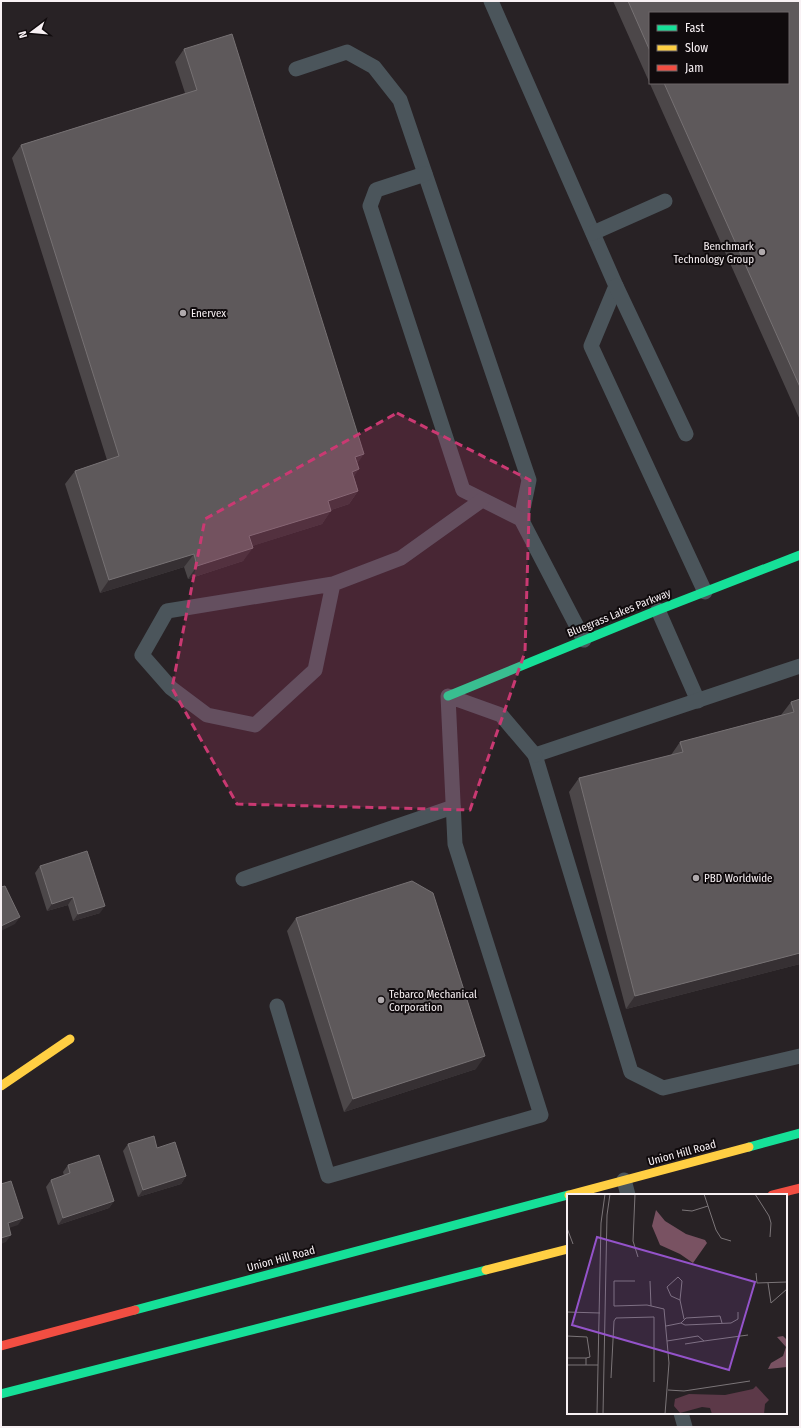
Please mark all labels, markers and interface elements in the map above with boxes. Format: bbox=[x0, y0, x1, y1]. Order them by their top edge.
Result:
north arrow bbox=[12, 12, 52, 52]
legend bbox=[649, 12, 789, 84]
text: Fast bbox=[685, 21, 704, 35]
text: N bbox=[16, 30, 30, 40]
text: Slow bbox=[685, 41, 708, 55]
text: Jam bbox=[685, 61, 703, 75]
place label: Benchmark Technology Group bbox=[673, 240, 755, 266]
marker: Benchmark Technology Group bbox=[757, 247, 767, 257]
place label: Enervex bbox=[191, 307, 226, 320]
marker: Enervex bbox=[178, 308, 188, 318]
street label: Bluegrass Lakes Parkway bbox=[565, 586, 673, 640]
place label: PBD Worldwide bbox=[704, 872, 773, 885]
marker: PBD Worldwide bbox=[691, 873, 701, 883]
place label: Tebarco Mechanical Corporation bbox=[389, 988, 477, 1014]
marker: Tebarco Mechanical Corporation bbox=[376, 995, 386, 1005]
street label: Union Hill Road bbox=[647, 1138, 717, 1168]
inset map bbox=[567, 1194, 787, 1414]
street label: Union Hill Road bbox=[246, 1244, 316, 1274]

